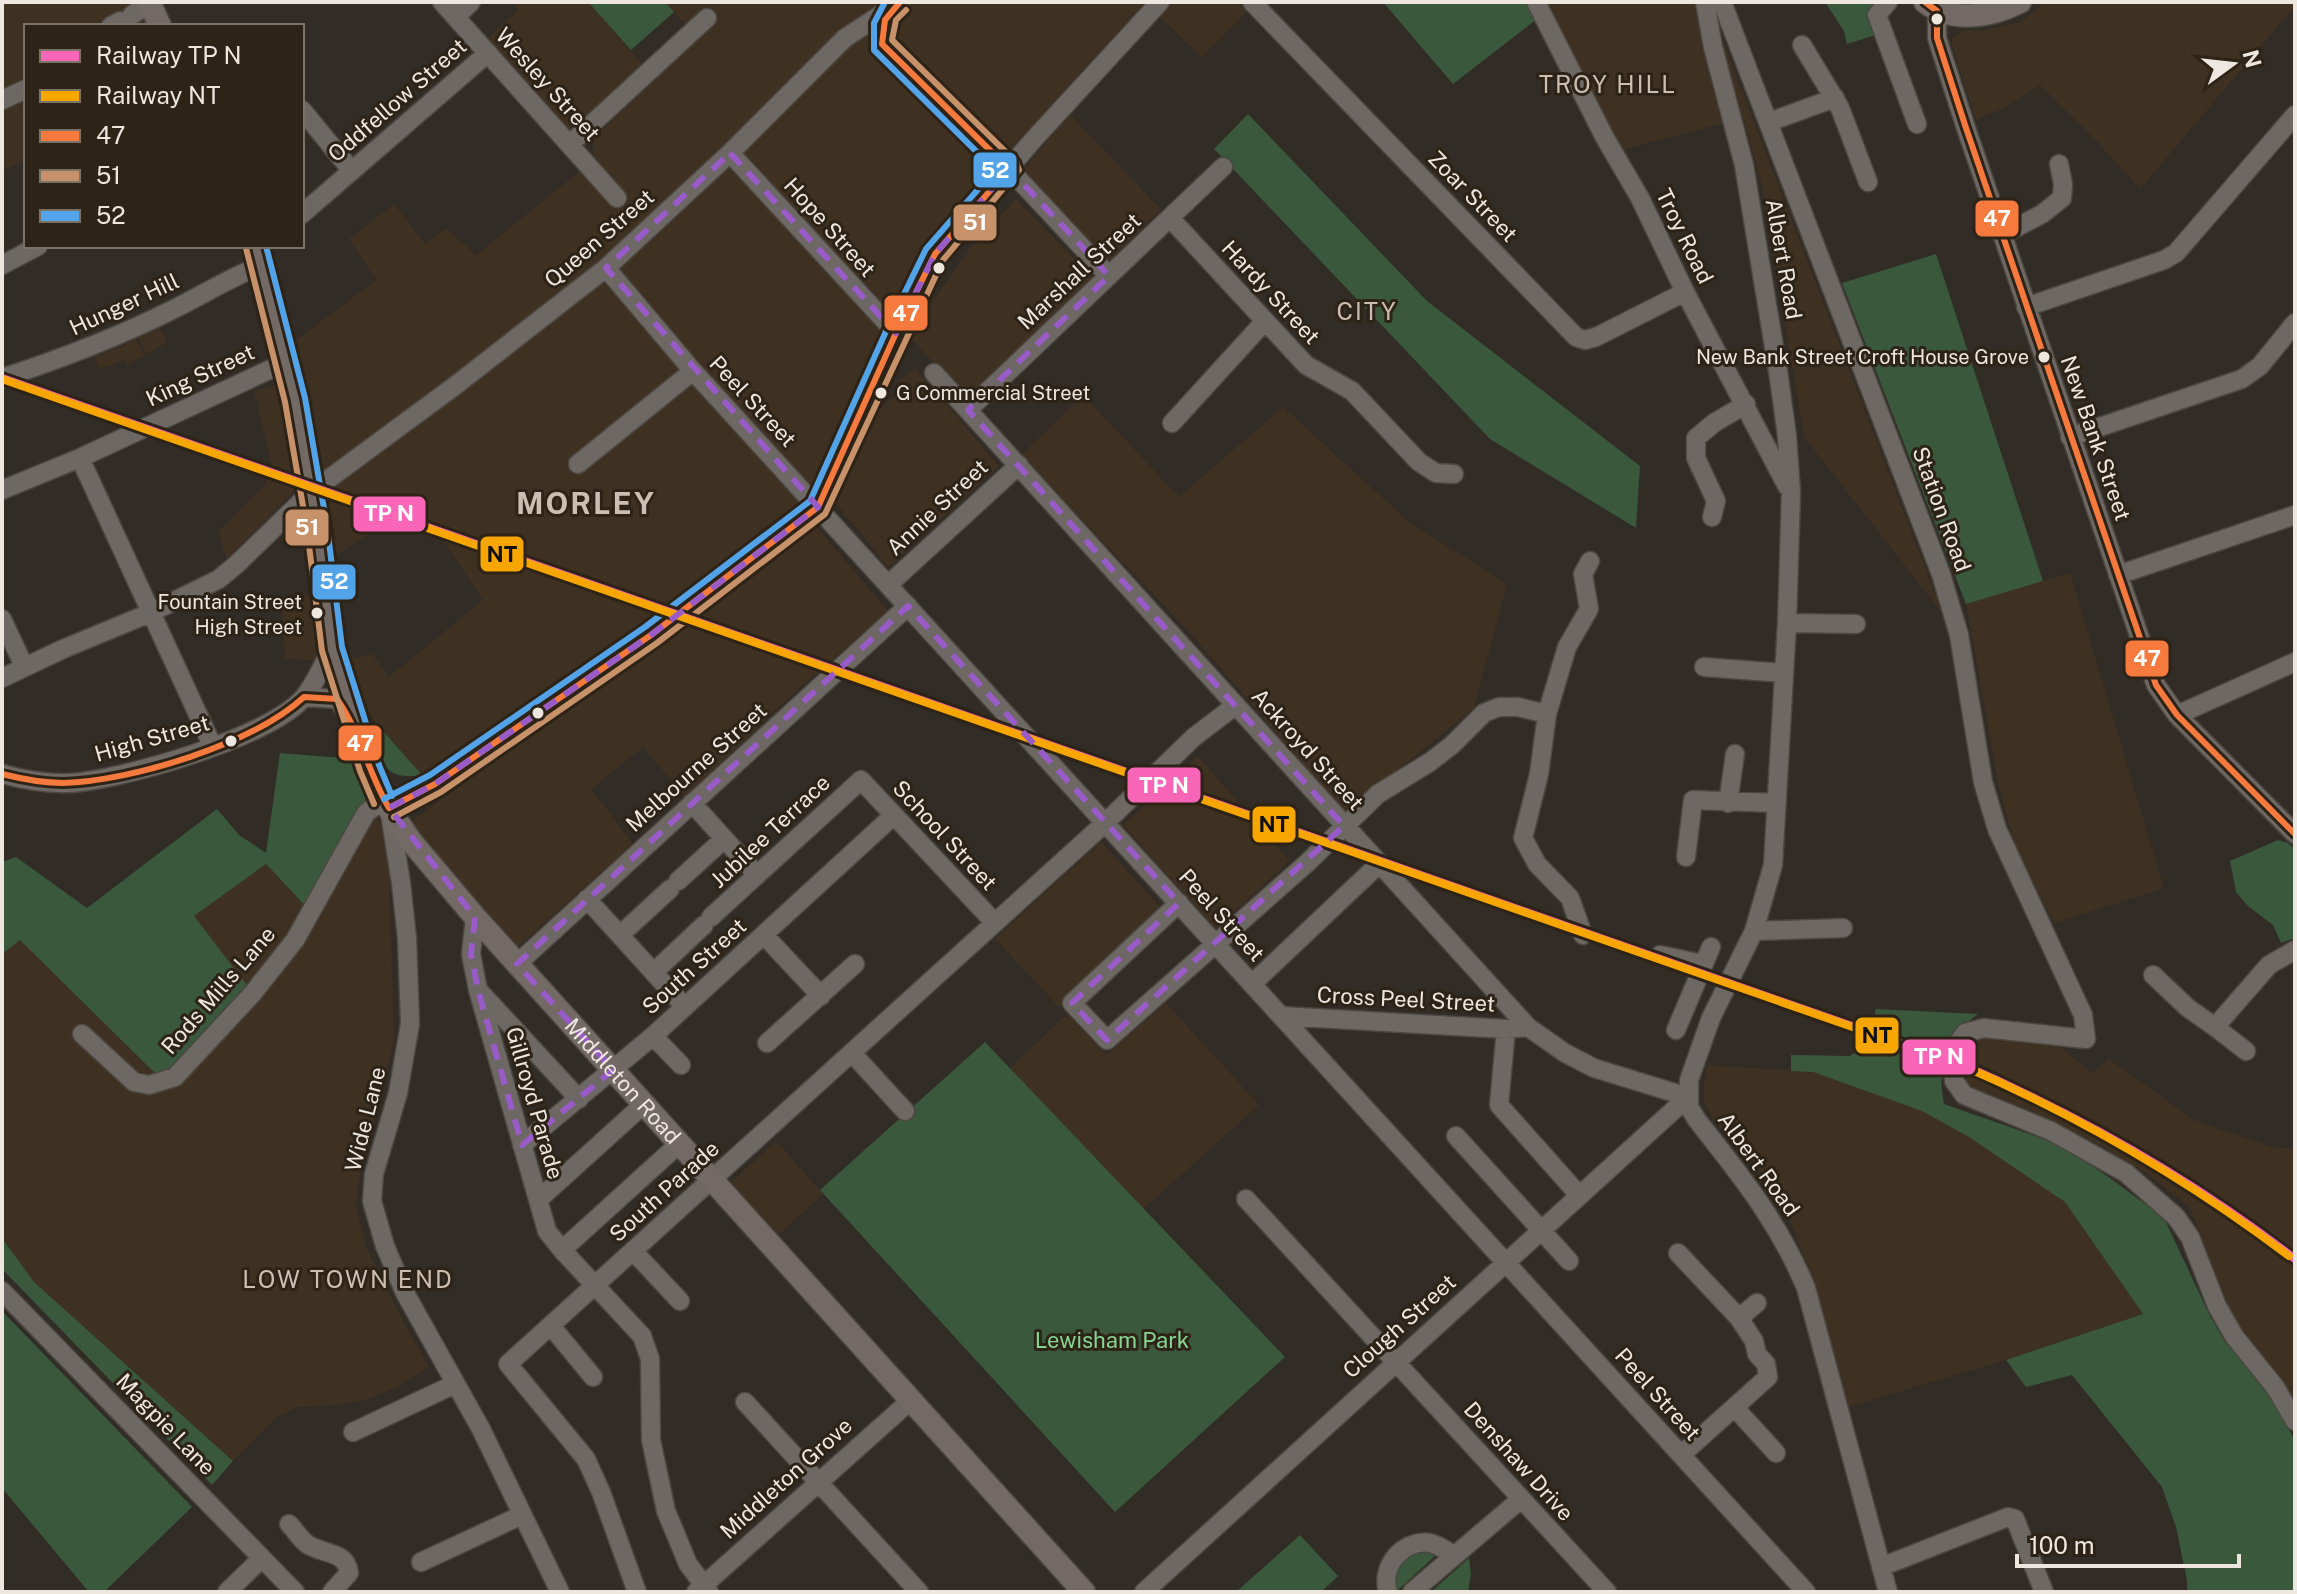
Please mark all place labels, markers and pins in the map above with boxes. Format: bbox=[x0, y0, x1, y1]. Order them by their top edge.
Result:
unlabelled marker bbox=[1929, 11, 1945, 27]
unlabelled marker bbox=[931, 260, 947, 276]
place label: New Bank Street Croft House Grove bbox=[1696, 345, 2029, 369]
marker: New Bank Street Croft House Grove bbox=[2036, 349, 2052, 365]
place label: G Commercial Street bbox=[896, 381, 1090, 405]
marker: G Commercial Street bbox=[873, 385, 889, 401]
place label: Fountain Street High Street bbox=[158, 590, 302, 639]
marker: Fountain Street High Street bbox=[309, 605, 325, 621]
unlabelled marker bbox=[530, 705, 546, 721]
unlabelled marker bbox=[223, 733, 239, 749]

